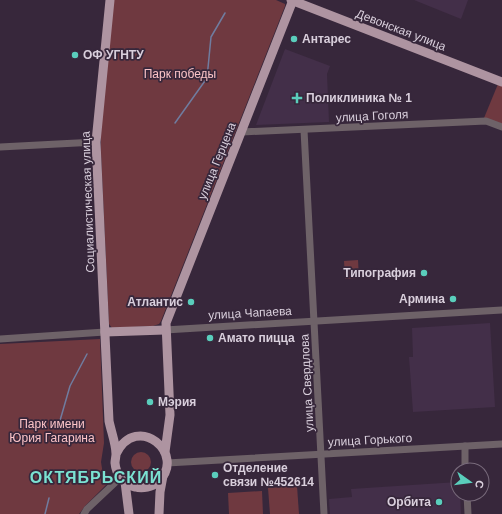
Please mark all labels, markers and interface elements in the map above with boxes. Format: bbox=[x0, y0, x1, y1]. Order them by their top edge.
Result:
street label: Девонская улица bbox=[354, 6, 448, 54]
place label: Антарес bbox=[302, 32, 351, 46]
marker: Антарес bbox=[289, 34, 299, 44]
place label: ОФ УГНТУ bbox=[83, 48, 144, 62]
marker: ОФ УГНТУ bbox=[70, 50, 80, 60]
park label: Парк победы bbox=[144, 67, 216, 81]
place label: Поликлиника № 1 bbox=[306, 91, 412, 105]
marker: Поликлиника № 1 bbox=[291, 92, 303, 104]
street label: улица Гоголя bbox=[335, 107, 409, 125]
street label: улица Герцена bbox=[195, 120, 239, 202]
street label: Социалистическая улица bbox=[79, 131, 97, 273]
place label: Типография bbox=[343, 266, 416, 280]
marker: Типография bbox=[419, 268, 429, 278]
place label: Армина bbox=[399, 292, 445, 306]
marker: Армина bbox=[448, 294, 458, 304]
place label: Атлантис bbox=[127, 295, 183, 309]
marker: Атлантис bbox=[186, 297, 196, 307]
street label: улица Чапаева bbox=[208, 304, 293, 322]
place label: Амато пицца bbox=[218, 331, 295, 345]
marker: Амато пицца bbox=[205, 333, 215, 343]
street label: улица Свердлова bbox=[297, 333, 317, 432]
place label: Мэрия bbox=[158, 395, 196, 409]
marker: Мэрия bbox=[145, 397, 155, 407]
park label: Парк имени Юрия Гагарина bbox=[9, 417, 95, 445]
street label: улица Горького bbox=[327, 431, 413, 449]
place label: Отделение связи №452614 bbox=[223, 461, 314, 489]
north arrow bbox=[450, 462, 490, 502]
district label: ОКТЯБРЬСКИЙ bbox=[30, 468, 162, 486]
marker: Отделение связи №452614 bbox=[210, 470, 220, 480]
text: С bbox=[473, 479, 486, 490]
place label: Орбита bbox=[387, 495, 431, 509]
marker: Орбита bbox=[434, 497, 444, 507]

